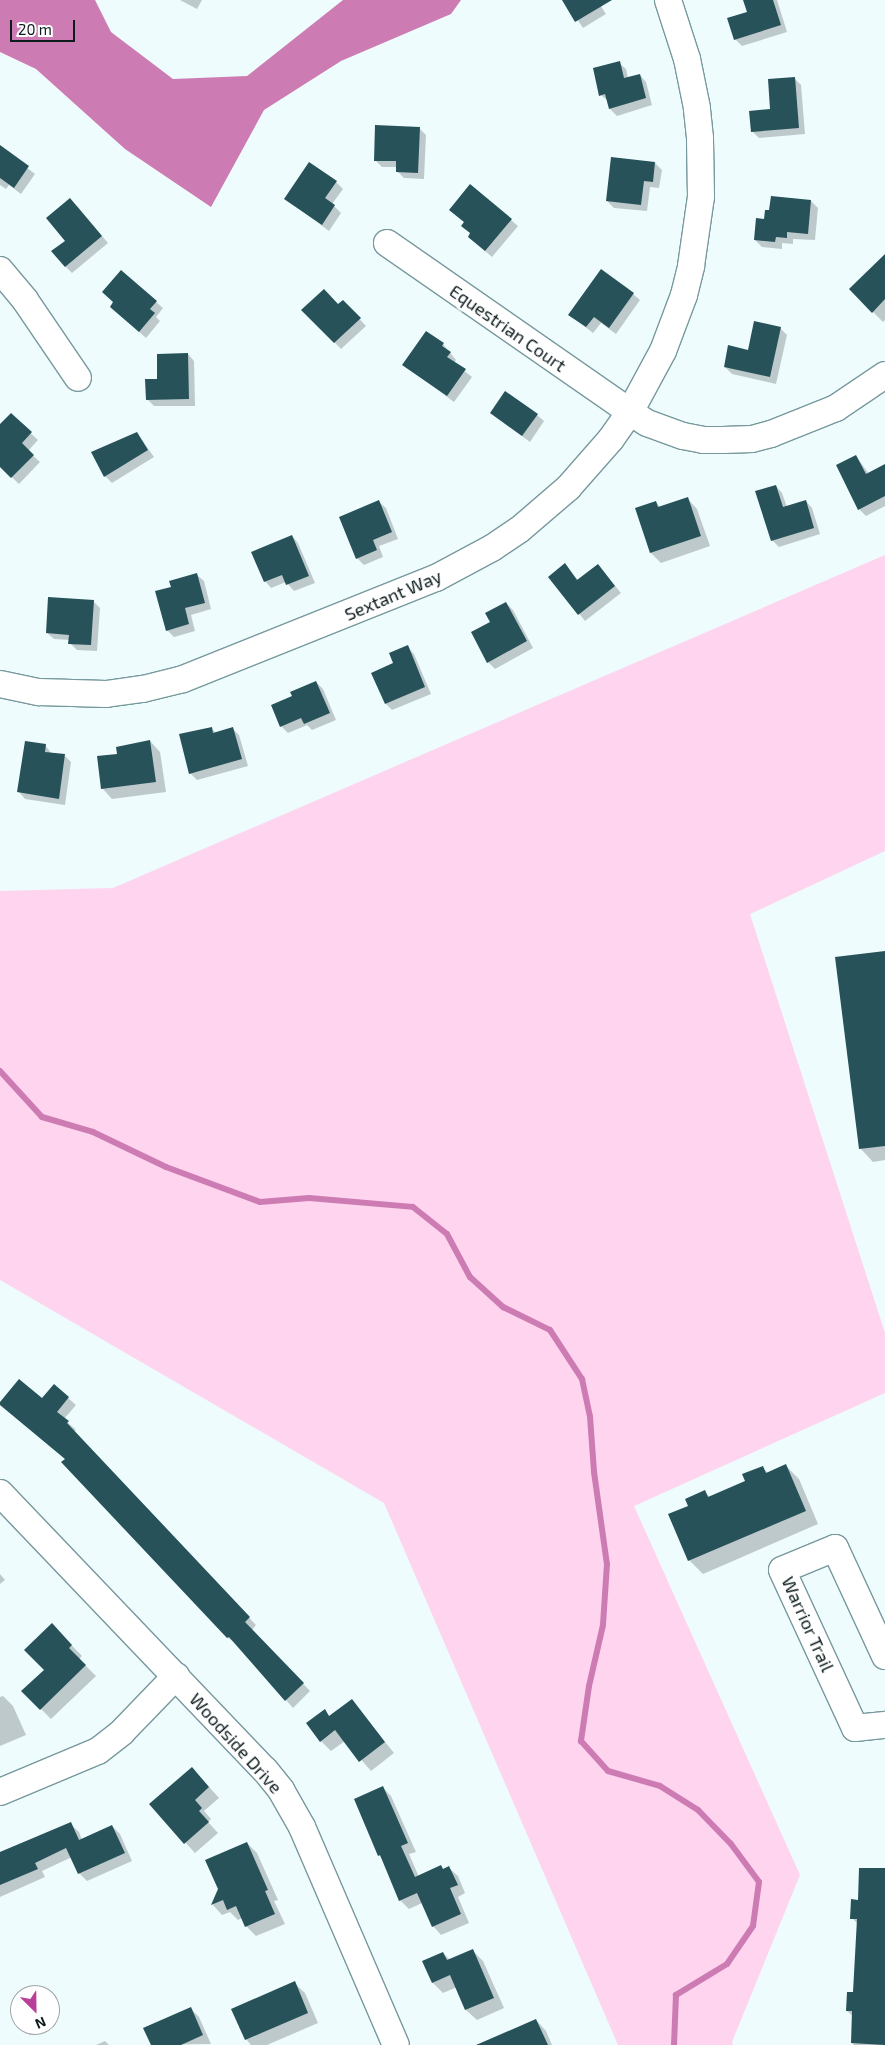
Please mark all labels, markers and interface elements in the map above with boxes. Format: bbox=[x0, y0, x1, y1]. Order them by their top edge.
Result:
scale bar bbox=[12, 10, 78, 42]
text: 20 m bbox=[18, 20, 52, 38]
street label: Equestrian Court bbox=[446, 280, 570, 376]
street label: Sextant Way bbox=[341, 565, 445, 625]
street label: Warrior Trail bbox=[777, 1573, 839, 1675]
street label: Woodside Drive bbox=[185, 1688, 287, 1798]
north arrow bbox=[10, 1985, 60, 2035]
text: N bbox=[33, 2014, 49, 2033]

